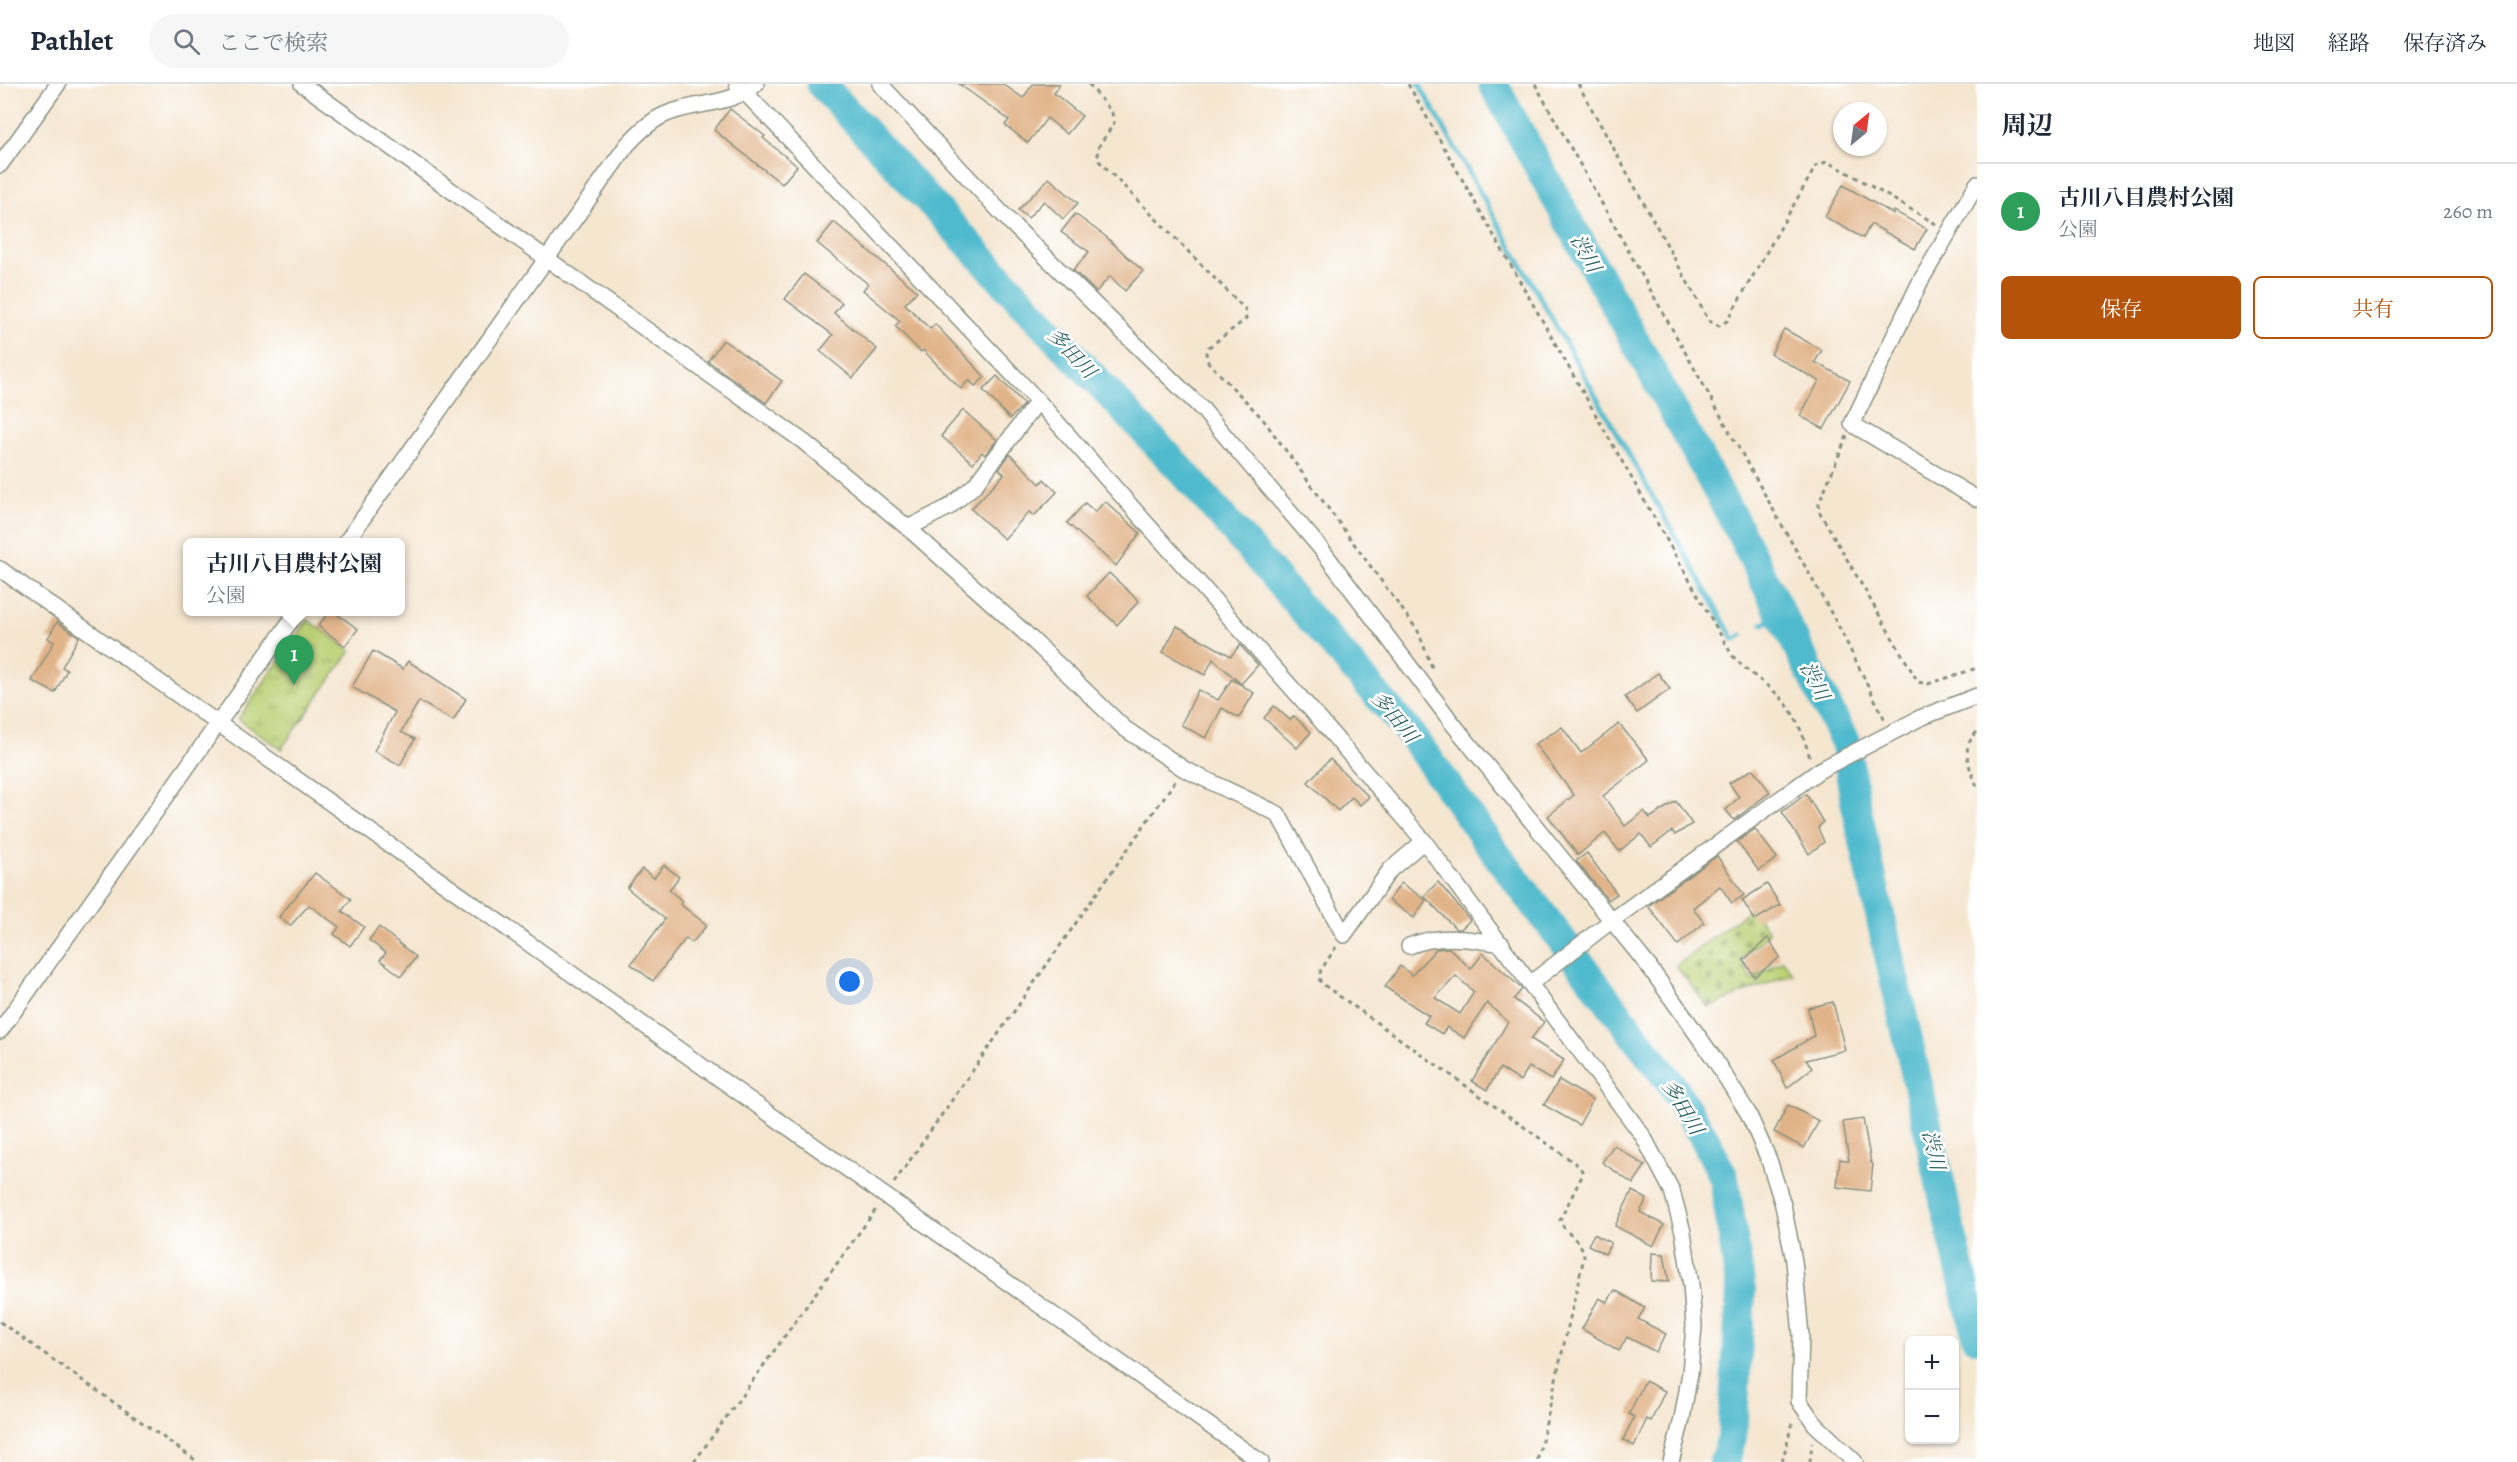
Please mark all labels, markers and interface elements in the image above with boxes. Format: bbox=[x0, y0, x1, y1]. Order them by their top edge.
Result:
search box bbox=[149, 14, 569, 68]
text: Pathlet bbox=[30, 22, 113, 60]
icon: search bbox=[170, 25, 203, 58]
text: ここで検索 bbox=[218, 28, 328, 58]
text: 地図 bbox=[2253, 29, 2295, 57]
text: 経路 bbox=[2328, 29, 2370, 57]
text: 保存済み bbox=[2403, 29, 2487, 57]
north arrow bbox=[1833, 102, 1887, 156]
text: 周辺 bbox=[2001, 108, 2053, 143]
text: 古川八目農村公園 bbox=[2058, 183, 2234, 213]
text: 1 bbox=[2017, 198, 2024, 225]
text: 260 m bbox=[2443, 198, 2493, 225]
text: 公園 bbox=[2058, 216, 2098, 243]
water label: 渋川 bbox=[1564, 229, 1608, 279]
button: 保存 bbox=[2001, 276, 2241, 339]
button: 共有 bbox=[2253, 276, 2493, 339]
water label: 多田川 bbox=[1041, 322, 1103, 386]
popup bbox=[183, 538, 405, 616]
text: 古川八目農村公園 bbox=[206, 549, 382, 579]
text: 公園 bbox=[206, 582, 246, 609]
pin: 1 bbox=[274, 636, 314, 685]
water label: 渋川 bbox=[1793, 657, 1837, 707]
water label: 多田川 bbox=[1365, 686, 1426, 751]
your location bbox=[835, 967, 864, 996]
water label: 多田川 bbox=[1656, 1075, 1711, 1142]
water label: 渋川 bbox=[1916, 1128, 1952, 1175]
map controls bbox=[1905, 1336, 1959, 1444]
button: + bbox=[1905, 1336, 1959, 1390]
button: − bbox=[1905, 1390, 1959, 1444]

